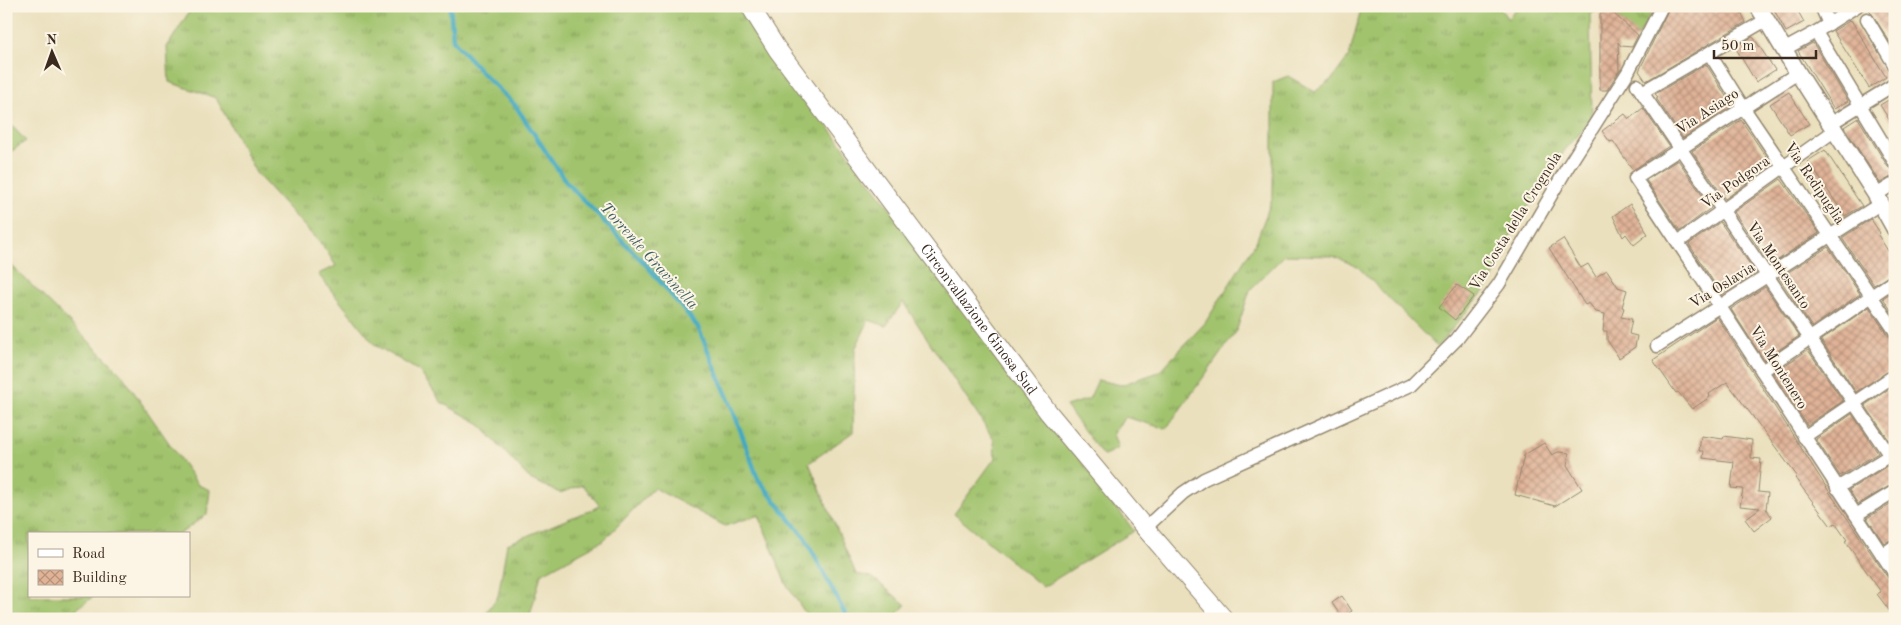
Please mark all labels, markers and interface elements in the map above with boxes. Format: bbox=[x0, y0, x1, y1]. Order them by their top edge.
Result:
north arrow bbox=[28, 28, 78, 78]
scale bar bbox=[1714, 28, 1816, 60]
text: N bbox=[46, 33, 57, 47]
text: 50 m bbox=[1721, 39, 1755, 54]
street label: Via Asiago bbox=[1674, 86, 1742, 138]
street label: Via Redipuglia bbox=[1781, 140, 1847, 228]
street label: Via Costa della Crognola bbox=[1467, 149, 1566, 294]
street label: Via Podgora bbox=[1699, 154, 1774, 212]
water label: Torrente Gravinella bbox=[597, 200, 701, 313]
street label: Via Montesanto bbox=[1743, 220, 1812, 312]
street label: Circonvallazione Ginosa Sud bbox=[917, 242, 1039, 398]
street label: Via Oslavia bbox=[1687, 260, 1759, 312]
street label: Via Montenero bbox=[1746, 323, 1809, 412]
legend bbox=[28, 532, 190, 598]
text: Road bbox=[72, 547, 106, 562]
text: Building bbox=[72, 571, 127, 586]

